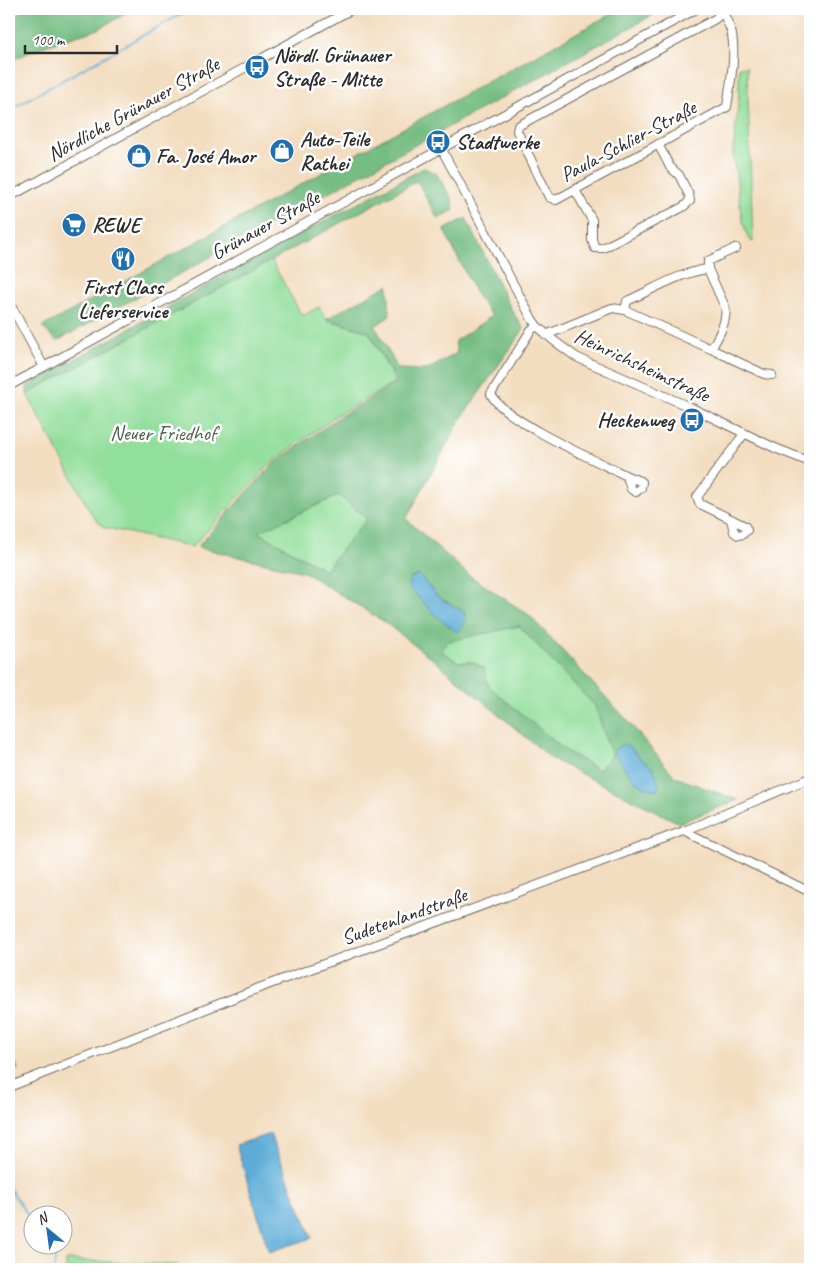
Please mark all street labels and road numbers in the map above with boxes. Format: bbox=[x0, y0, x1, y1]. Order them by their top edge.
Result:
street label: Nördliche Grünauer Straße bbox=[42, 50, 225, 167]
street label: Paula-Schlier-Straße bbox=[556, 93, 702, 188]
street label: Grünauer Straße bbox=[206, 183, 326, 266]
street label: Heinrichsheimstraße bbox=[570, 322, 716, 409]
street label: Sudetenlandstraße bbox=[338, 881, 472, 951]

